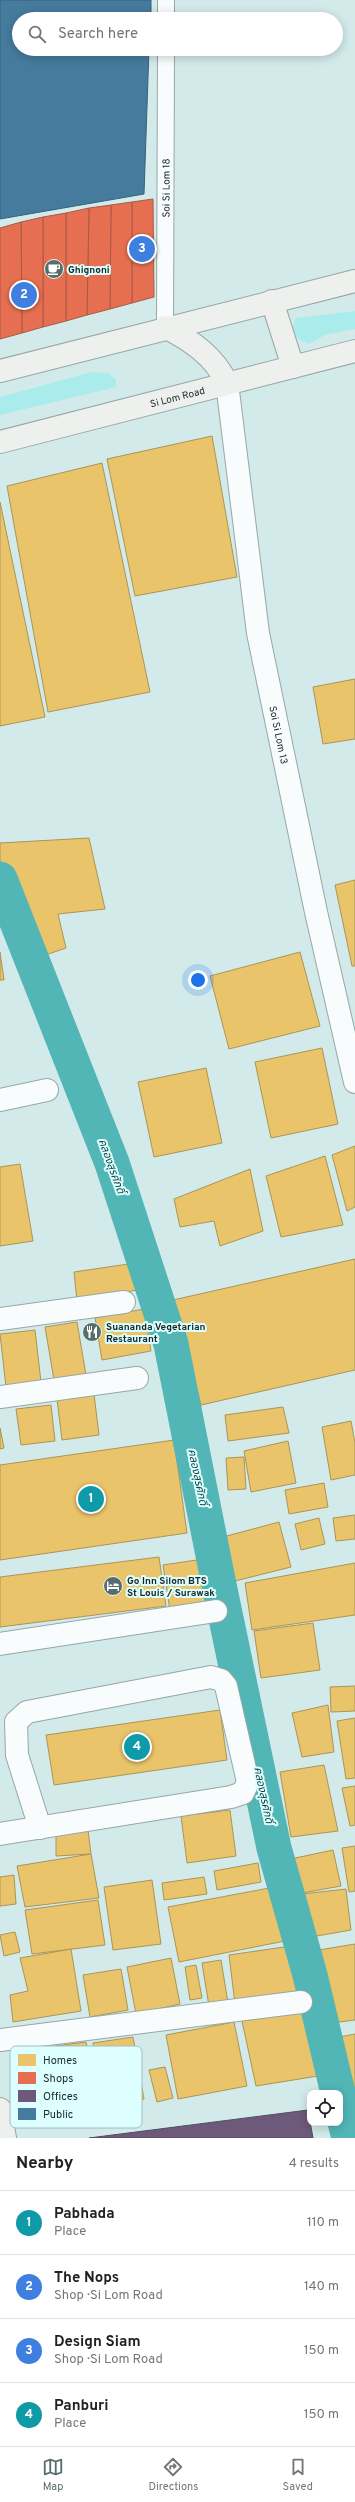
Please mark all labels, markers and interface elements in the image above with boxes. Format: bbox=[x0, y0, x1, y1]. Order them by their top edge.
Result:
search box bbox=[12, 12, 343, 56]
icon: search bbox=[26, 23, 48, 45]
text: Search here bbox=[58, 25, 138, 44]
street label: Soi Si Lom 18 bbox=[160, 158, 174, 218]
pin: 3 bbox=[129, 234, 155, 264]
cafe icon: Ghignoni bbox=[43, 258, 65, 280]
place label: Ghignoni bbox=[68, 264, 110, 277]
pin: 2 bbox=[11, 280, 37, 310]
street label: Si Lom Road bbox=[149, 385, 206, 411]
street label: Soi Si Lom 13 bbox=[265, 705, 290, 765]
your location bbox=[188, 970, 208, 990]
water label: คลองสุรศักดิ์ bbox=[95, 1137, 129, 1198]
restaurant icon: Suananda Vegetarian Restaurant bbox=[81, 1321, 103, 1343]
place label: Suananda Vegetarian Restaurant bbox=[106, 1321, 206, 1346]
water label: คลองสุรศักดิ์ bbox=[184, 1448, 211, 1510]
pin: 1 bbox=[78, 1484, 104, 1514]
hotel icon: Go Inn Silom BTS St Louis / Surawak bbox=[102, 1575, 124, 1597]
place label: Go Inn Silom BTS St Louis / Surawak bbox=[127, 1575, 215, 1600]
pin: 4 bbox=[124, 1732, 150, 1762]
water label: คลองสุรศักดิ์ bbox=[250, 1766, 277, 1828]
legend bbox=[10, 2046, 142, 2128]
text: Homes bbox=[43, 2054, 77, 2068]
text: Shops bbox=[43, 2072, 73, 2086]
text: Offices bbox=[43, 2090, 78, 2104]
map controls bbox=[307, 2090, 343, 2126]
button: locate bbox=[307, 2090, 343, 2126]
text: Public bbox=[43, 2108, 73, 2122]
text: Nearby bbox=[16, 2153, 73, 2175]
text: 4 results bbox=[289, 2156, 339, 2172]
text: Pabhada bbox=[54, 2205, 115, 2224]
text: 1 bbox=[26, 2215, 32, 2231]
text: 110 m bbox=[307, 2215, 339, 2231]
text: Place bbox=[54, 2224, 86, 2240]
text: The Nops bbox=[54, 2269, 119, 2288]
text: 2 bbox=[25, 2279, 33, 2295]
text: 140 m bbox=[304, 2279, 339, 2295]
text: Shop · Si Lom Road bbox=[54, 2288, 163, 2304]
text: Design Siam bbox=[54, 2333, 141, 2352]
text: 3 bbox=[25, 2343, 33, 2359]
text: 150 m bbox=[304, 2343, 339, 2359]
text: Shop · Si Lom Road bbox=[54, 2352, 163, 2368]
text: Panburi bbox=[54, 2397, 109, 2416]
text: 4 bbox=[25, 2407, 33, 2423]
text: 150 m bbox=[304, 2407, 339, 2423]
text: Place bbox=[54, 2416, 86, 2432]
tab: Map bbox=[42, 2456, 64, 2494]
tab: Directions bbox=[148, 2456, 198, 2494]
tab: Saved bbox=[283, 2456, 313, 2494]

